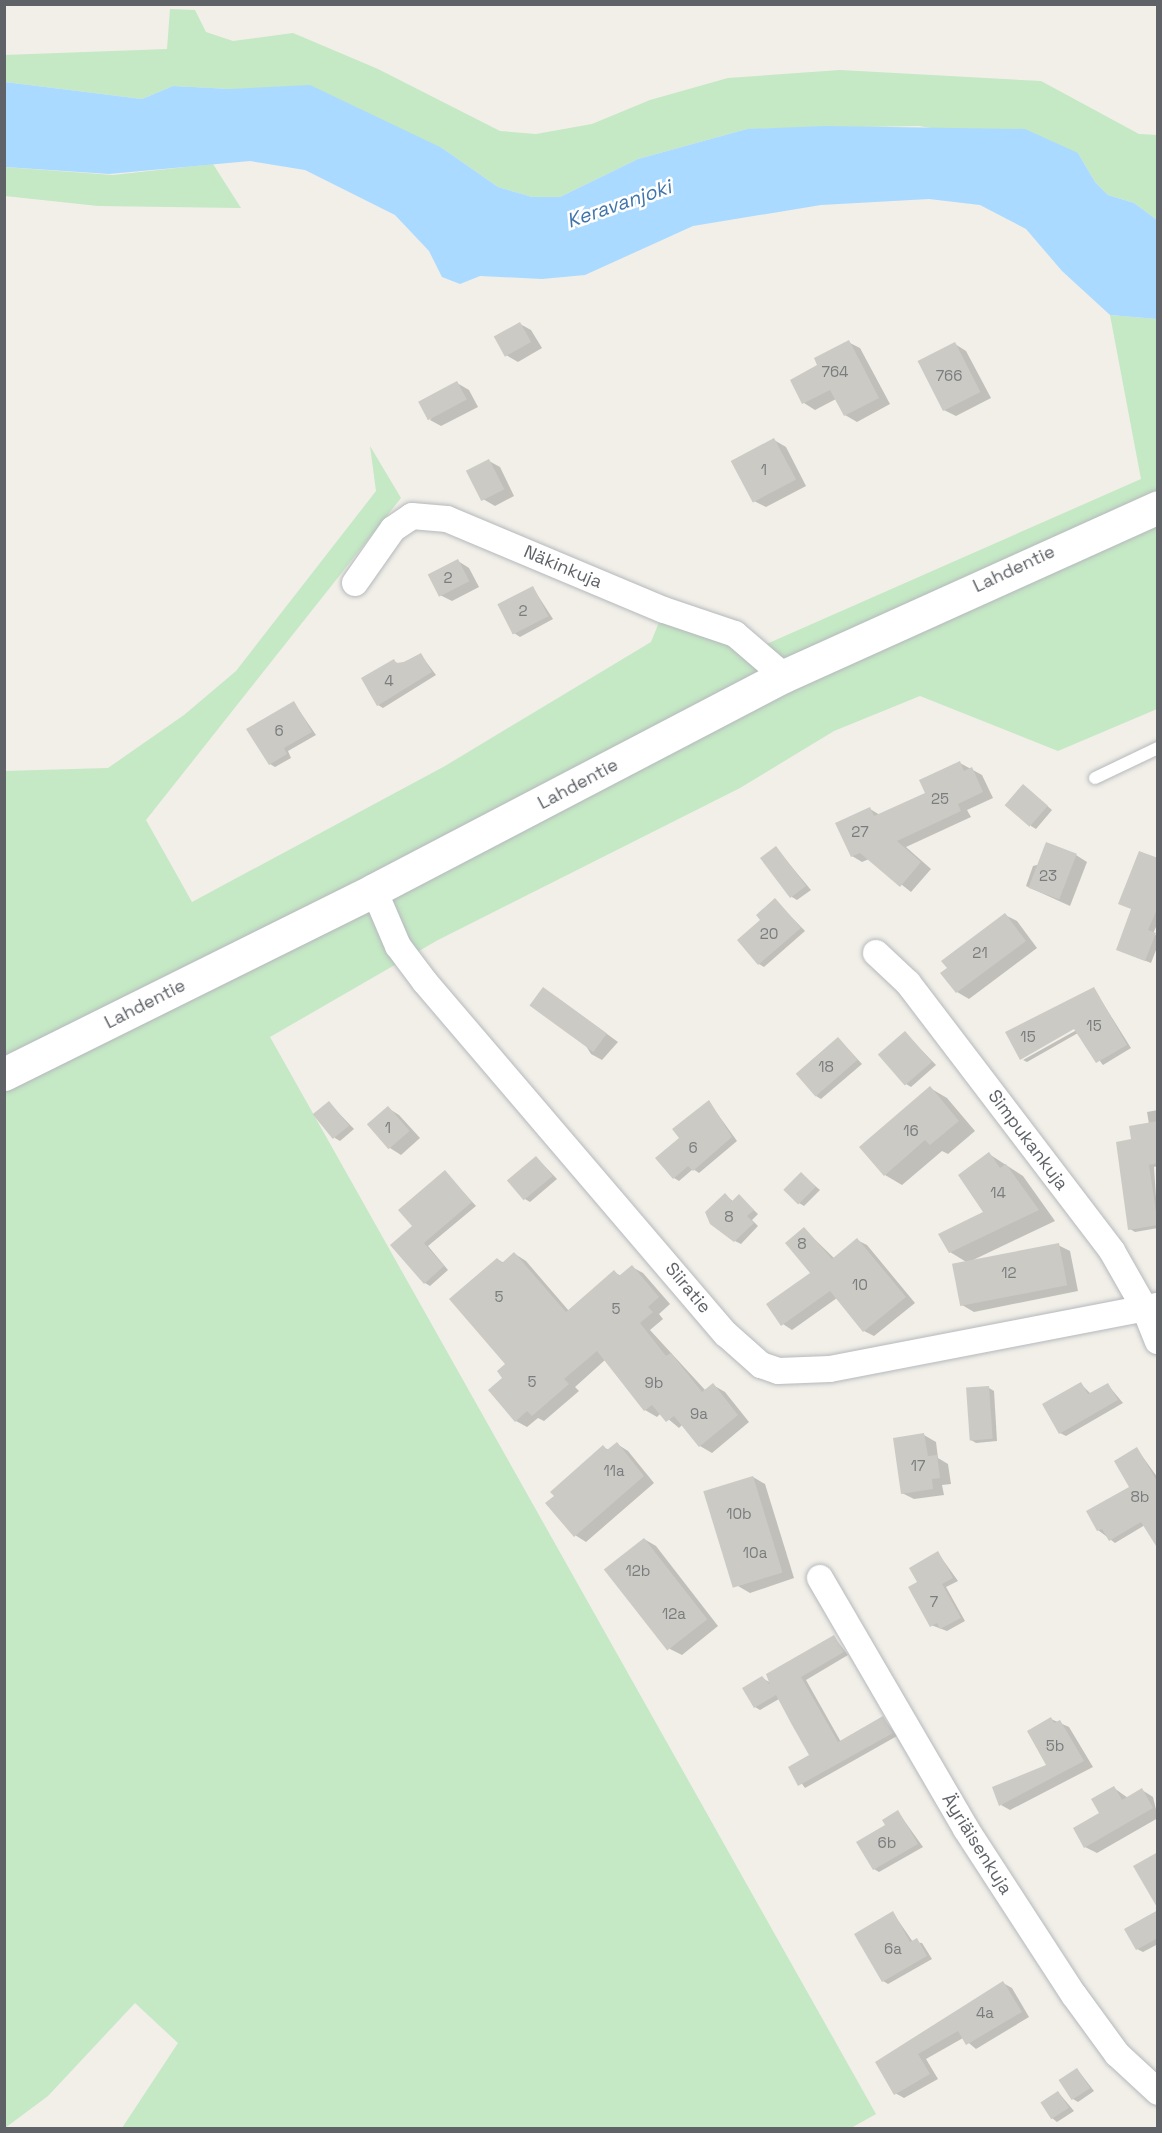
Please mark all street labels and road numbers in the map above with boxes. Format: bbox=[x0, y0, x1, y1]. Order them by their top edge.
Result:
street label: Näkinkuja bbox=[521, 541, 605, 593]
street label: Lahdentie bbox=[970, 541, 1058, 597]
street label: Lahdentie bbox=[534, 754, 622, 814]
street label: Lahdentie bbox=[101, 974, 189, 1034]
street label: Simpukankuja bbox=[983, 1086, 1073, 1194]
street label: Siiratie bbox=[661, 1258, 715, 1318]
street label: Äyriäisenkuja bbox=[937, 1790, 1017, 1898]

